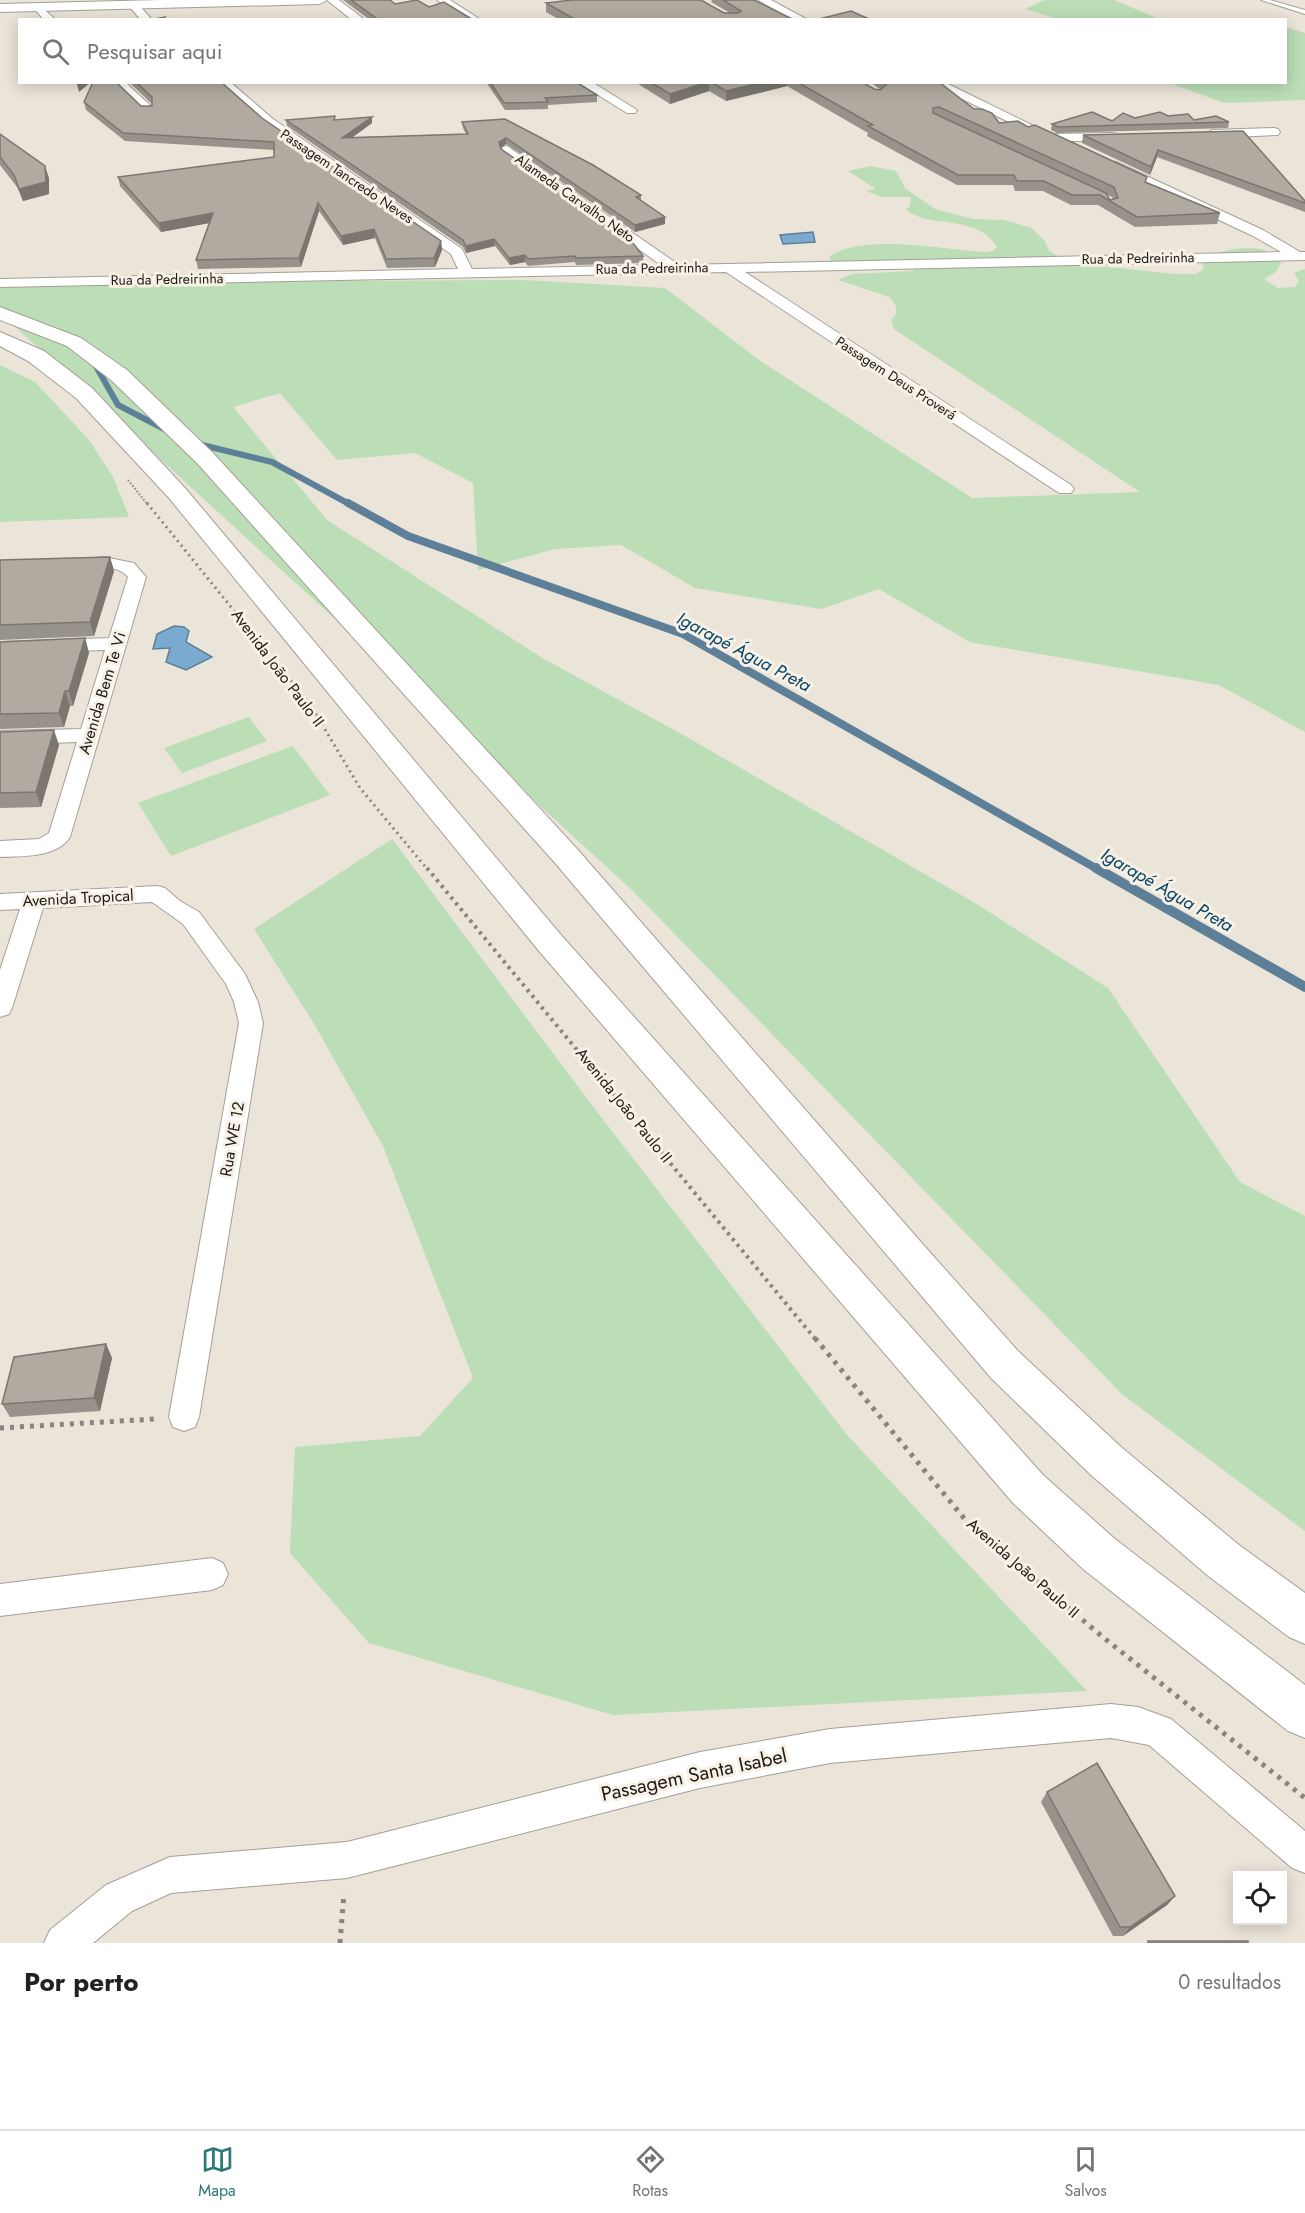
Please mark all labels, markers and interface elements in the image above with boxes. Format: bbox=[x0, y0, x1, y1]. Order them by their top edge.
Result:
search box bbox=[18, 18, 1287, 84]
icon: search bbox=[39, 35, 72, 68]
text: Pesquisar aqui bbox=[87, 35, 222, 67]
street label: Passagem Tancredo Neves bbox=[277, 124, 418, 228]
street label: Alameda Carvalho Neto bbox=[511, 149, 639, 247]
street label: Rua da Pedreirinha bbox=[1081, 247, 1195, 269]
street label: Rua da Pedreirinha bbox=[595, 257, 709, 279]
street label: Rua da Pedreirinha bbox=[110, 268, 224, 290]
street label: Passagem Deus Proverá bbox=[832, 331, 960, 425]
street label: Avenida João Paulo II bbox=[226, 604, 330, 732]
water label: Igarapé Água Preta bbox=[672, 606, 816, 698]
street label: Avenida Bem Te Vi bbox=[72, 629, 132, 757]
water label: Igarapé Água Preta bbox=[1096, 842, 1238, 938]
street label: Avenida Tropical bbox=[22, 884, 134, 912]
street label: Avenida João Paulo II bbox=[570, 1042, 678, 1168]
street label: Rua WE 12 bbox=[214, 1100, 250, 1178]
street label: Avenida João Paulo II bbox=[962, 1513, 1084, 1623]
street label: Passagem Santa Isabel bbox=[598, 1741, 790, 1809]
map controls bbox=[1233, 1871, 1287, 1925]
button: locate bbox=[1233, 1871, 1287, 1925]
text: Por perto bbox=[24, 1963, 138, 2001]
text: 0 resultados bbox=[1178, 1968, 1281, 1997]
tab: Mapa bbox=[198, 2143, 236, 2202]
tab: Rotas bbox=[632, 2143, 668, 2202]
tab: Salvos bbox=[1065, 2143, 1107, 2202]

